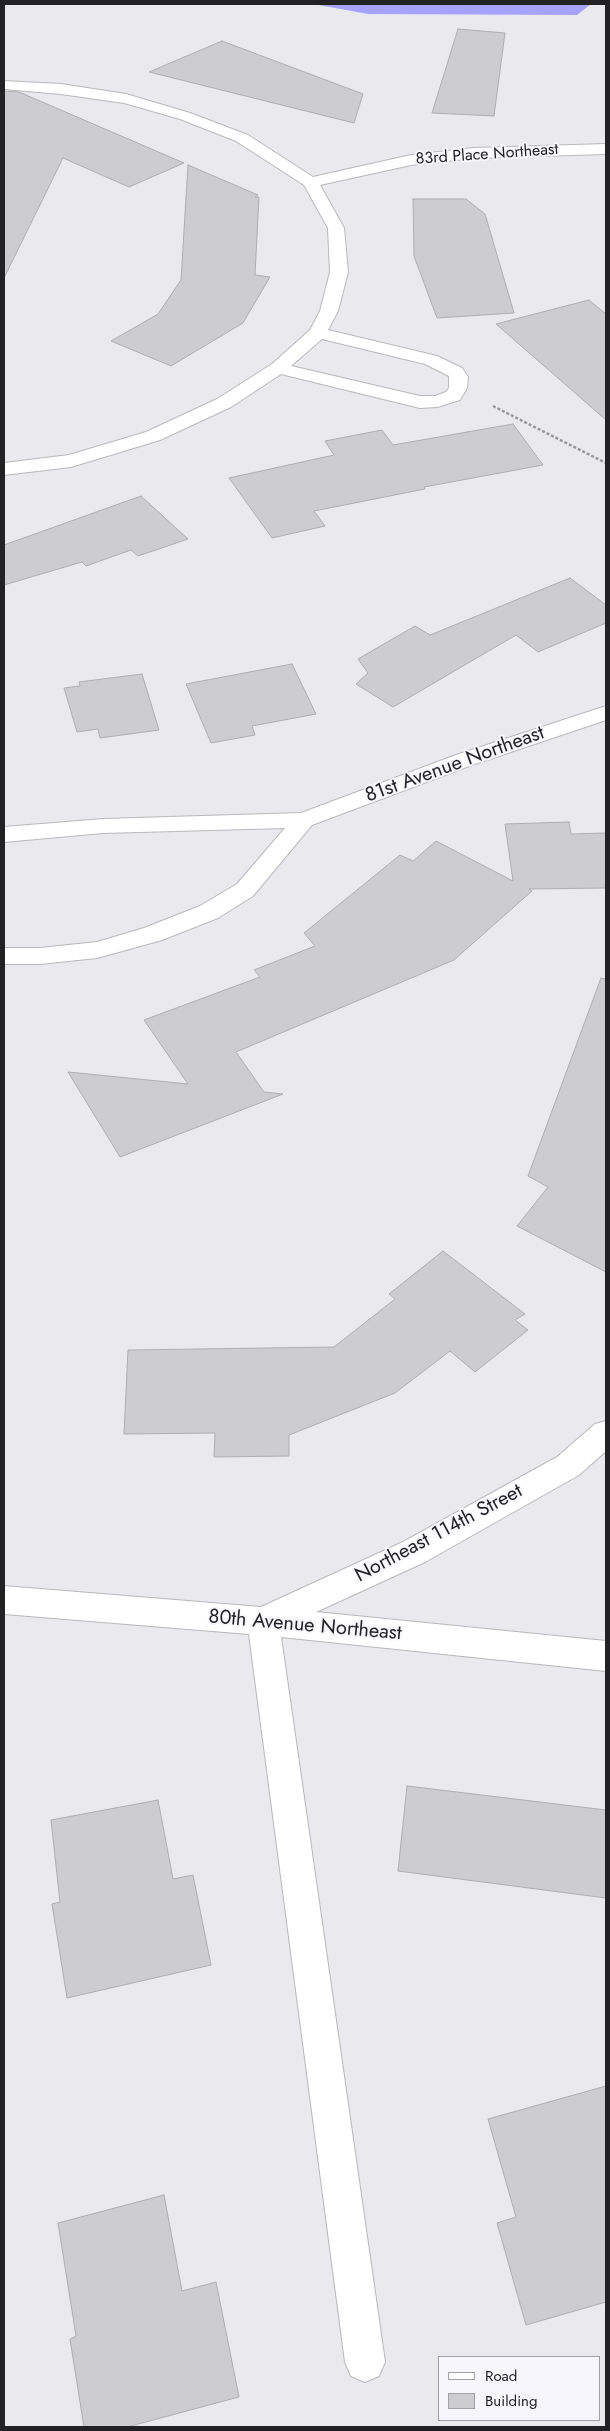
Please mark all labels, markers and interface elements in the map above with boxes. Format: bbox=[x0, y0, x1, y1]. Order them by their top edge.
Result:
street label: 83rd Place Northeast bbox=[415, 140, 559, 170]
street label: 81st Avenue Northeast bbox=[362, 721, 548, 809]
street label: Northeast 114th Street bbox=[351, 1480, 527, 1588]
street label: 80th Avenue Northeast bbox=[207, 1606, 403, 1646]
legend bbox=[438, 2356, 600, 2421]
text: Road bbox=[485, 2365, 517, 2387]
text: Building bbox=[485, 2390, 537, 2412]

